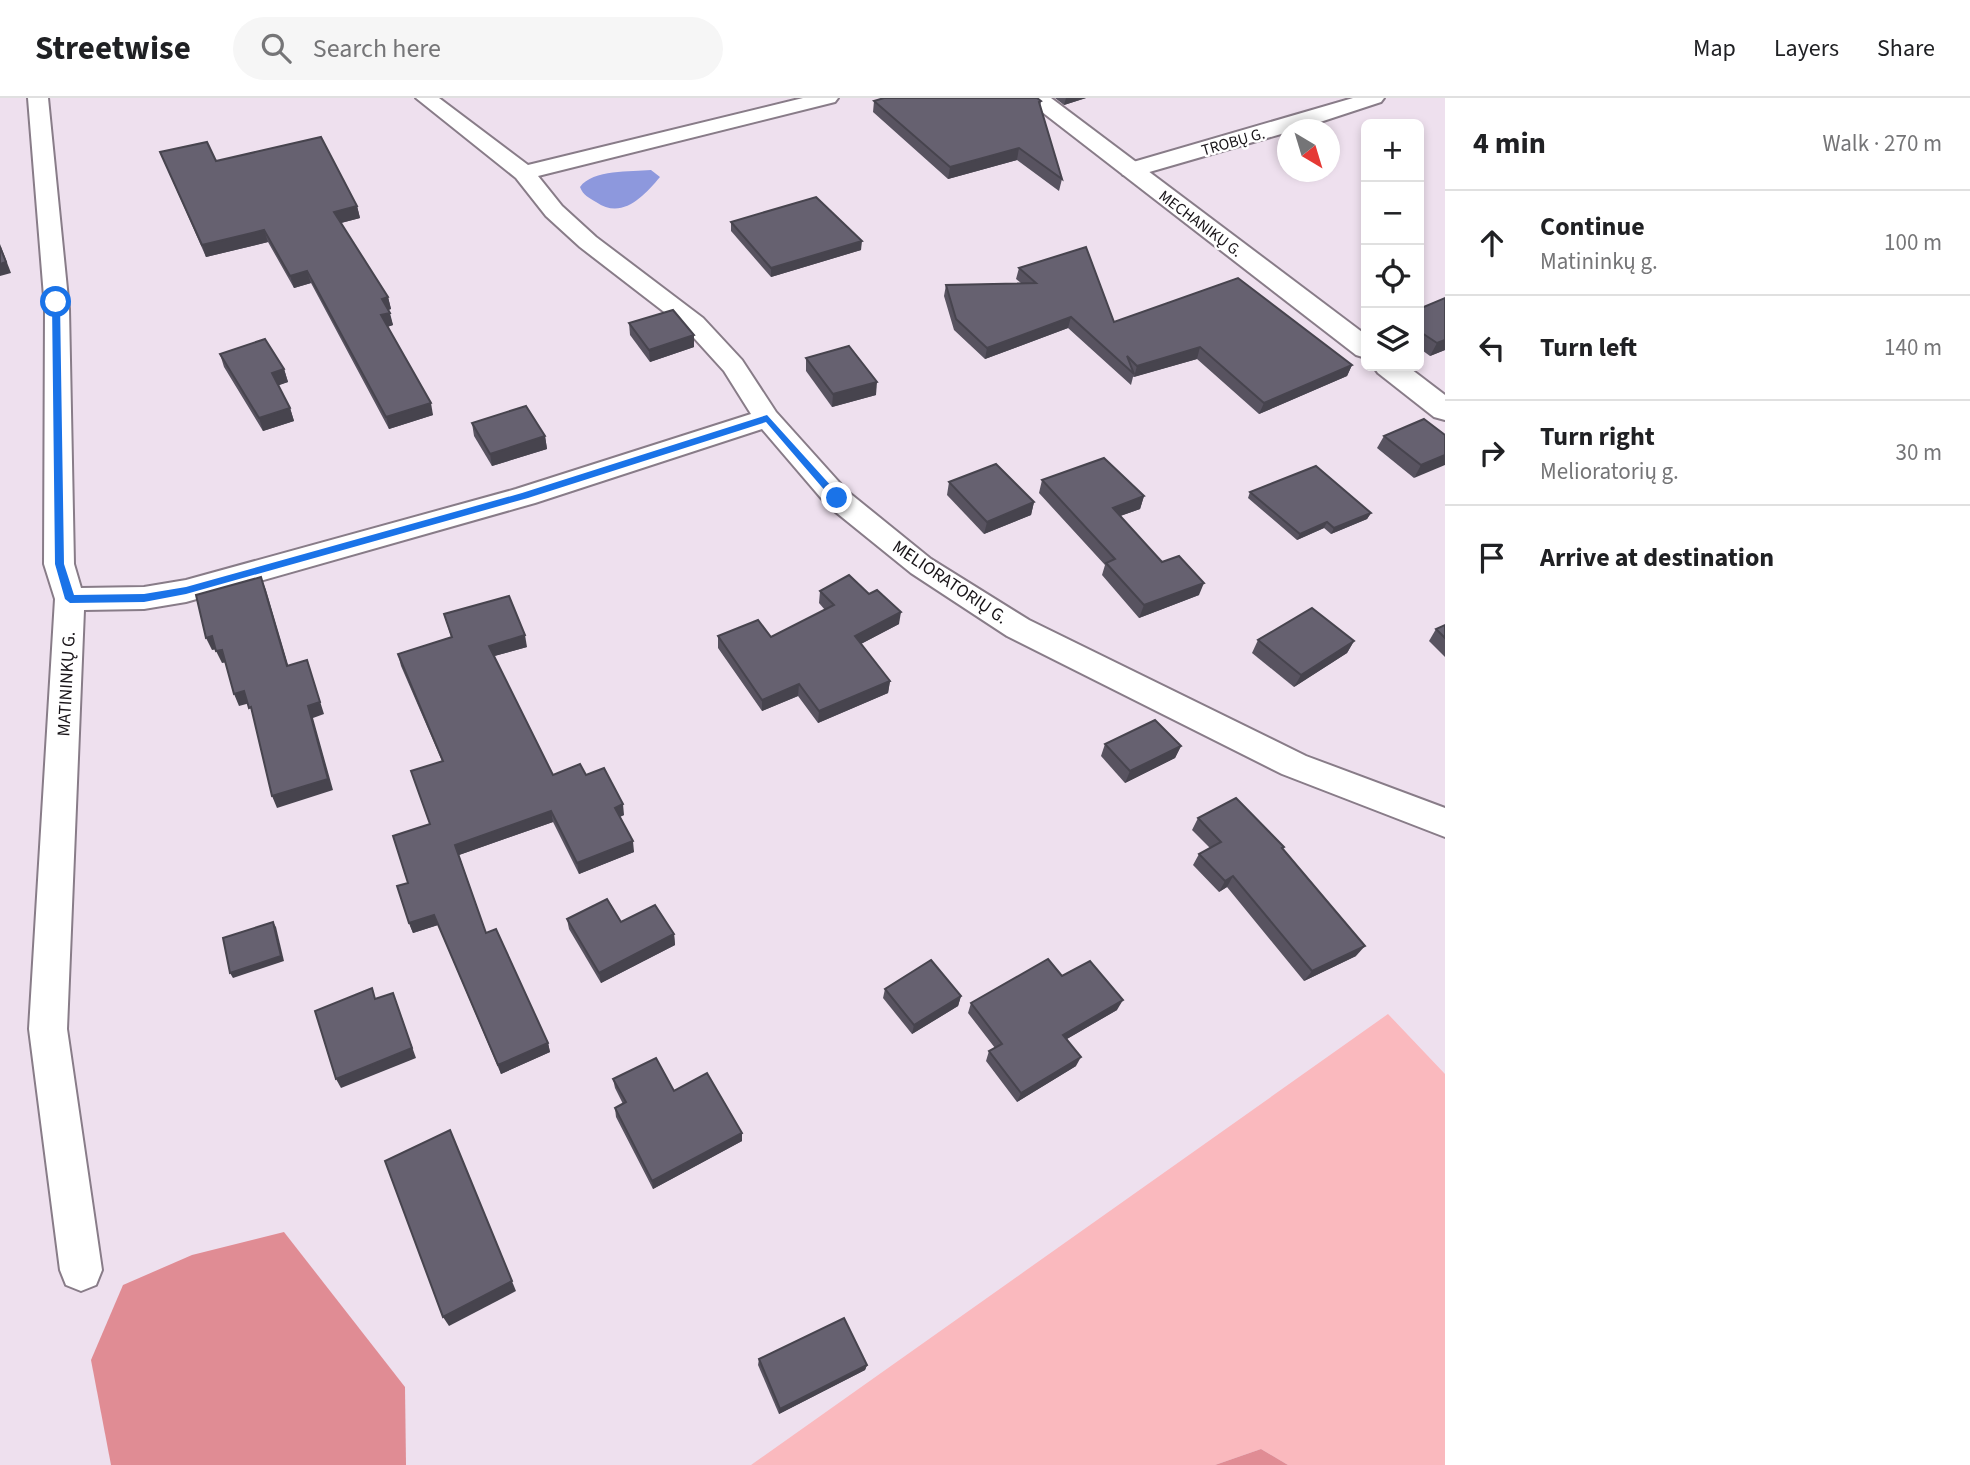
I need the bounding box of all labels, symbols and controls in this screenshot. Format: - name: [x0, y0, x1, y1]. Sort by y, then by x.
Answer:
- search box: [233, 17, 723, 80]
- text: Streetwise: [35, 25, 191, 72]
- icon: search: [257, 29, 295, 67]
- text: Search here: [313, 30, 441, 67]
- text: Map: [1693, 31, 1736, 66]
- text: Layers: [1774, 31, 1839, 66]
- text: Share: [1877, 31, 1935, 66]
- north arrow: [1277, 119, 1340, 182]
- map controls: [1361, 119, 1424, 371]
- button: +: [1361, 119, 1424, 182]
- street label: TROBŲ G.: [1199, 122, 1268, 162]
- text: 4 min: [1473, 122, 1546, 165]
- text: Walk · 270 m: [1823, 127, 1942, 160]
- button: −: [1361, 182, 1424, 245]
- street label: MECHANIKŲ G.: [1154, 185, 1247, 262]
- text: Continue: [1540, 208, 1645, 245]
- icon: ahead: [1473, 224, 1511, 262]
- text: 100 m: [1884, 226, 1942, 259]
- button: locate: [1361, 245, 1424, 308]
- text: Matininkų g.: [1540, 245, 1658, 278]
- route start: [40, 286, 71, 317]
- button: layers: [1361, 308, 1424, 371]
- icon: left: [1473, 329, 1511, 367]
- text: Turn left: [1540, 329, 1637, 366]
- text: 140 m: [1884, 331, 1942, 364]
- text: Turn right: [1540, 418, 1655, 455]
- icon: right: [1473, 434, 1511, 472]
- text: 30 m: [1895, 436, 1942, 469]
- text: Melioratorių g.: [1540, 455, 1679, 488]
- route end: [821, 482, 852, 513]
- street label: MELIORATORIŲ G.: [887, 535, 1012, 630]
- icon: arrive: [1473, 539, 1511, 577]
- text: Arrive at destination: [1540, 539, 1774, 576]
- street label: MATININKŲ G.: [51, 631, 82, 737]

